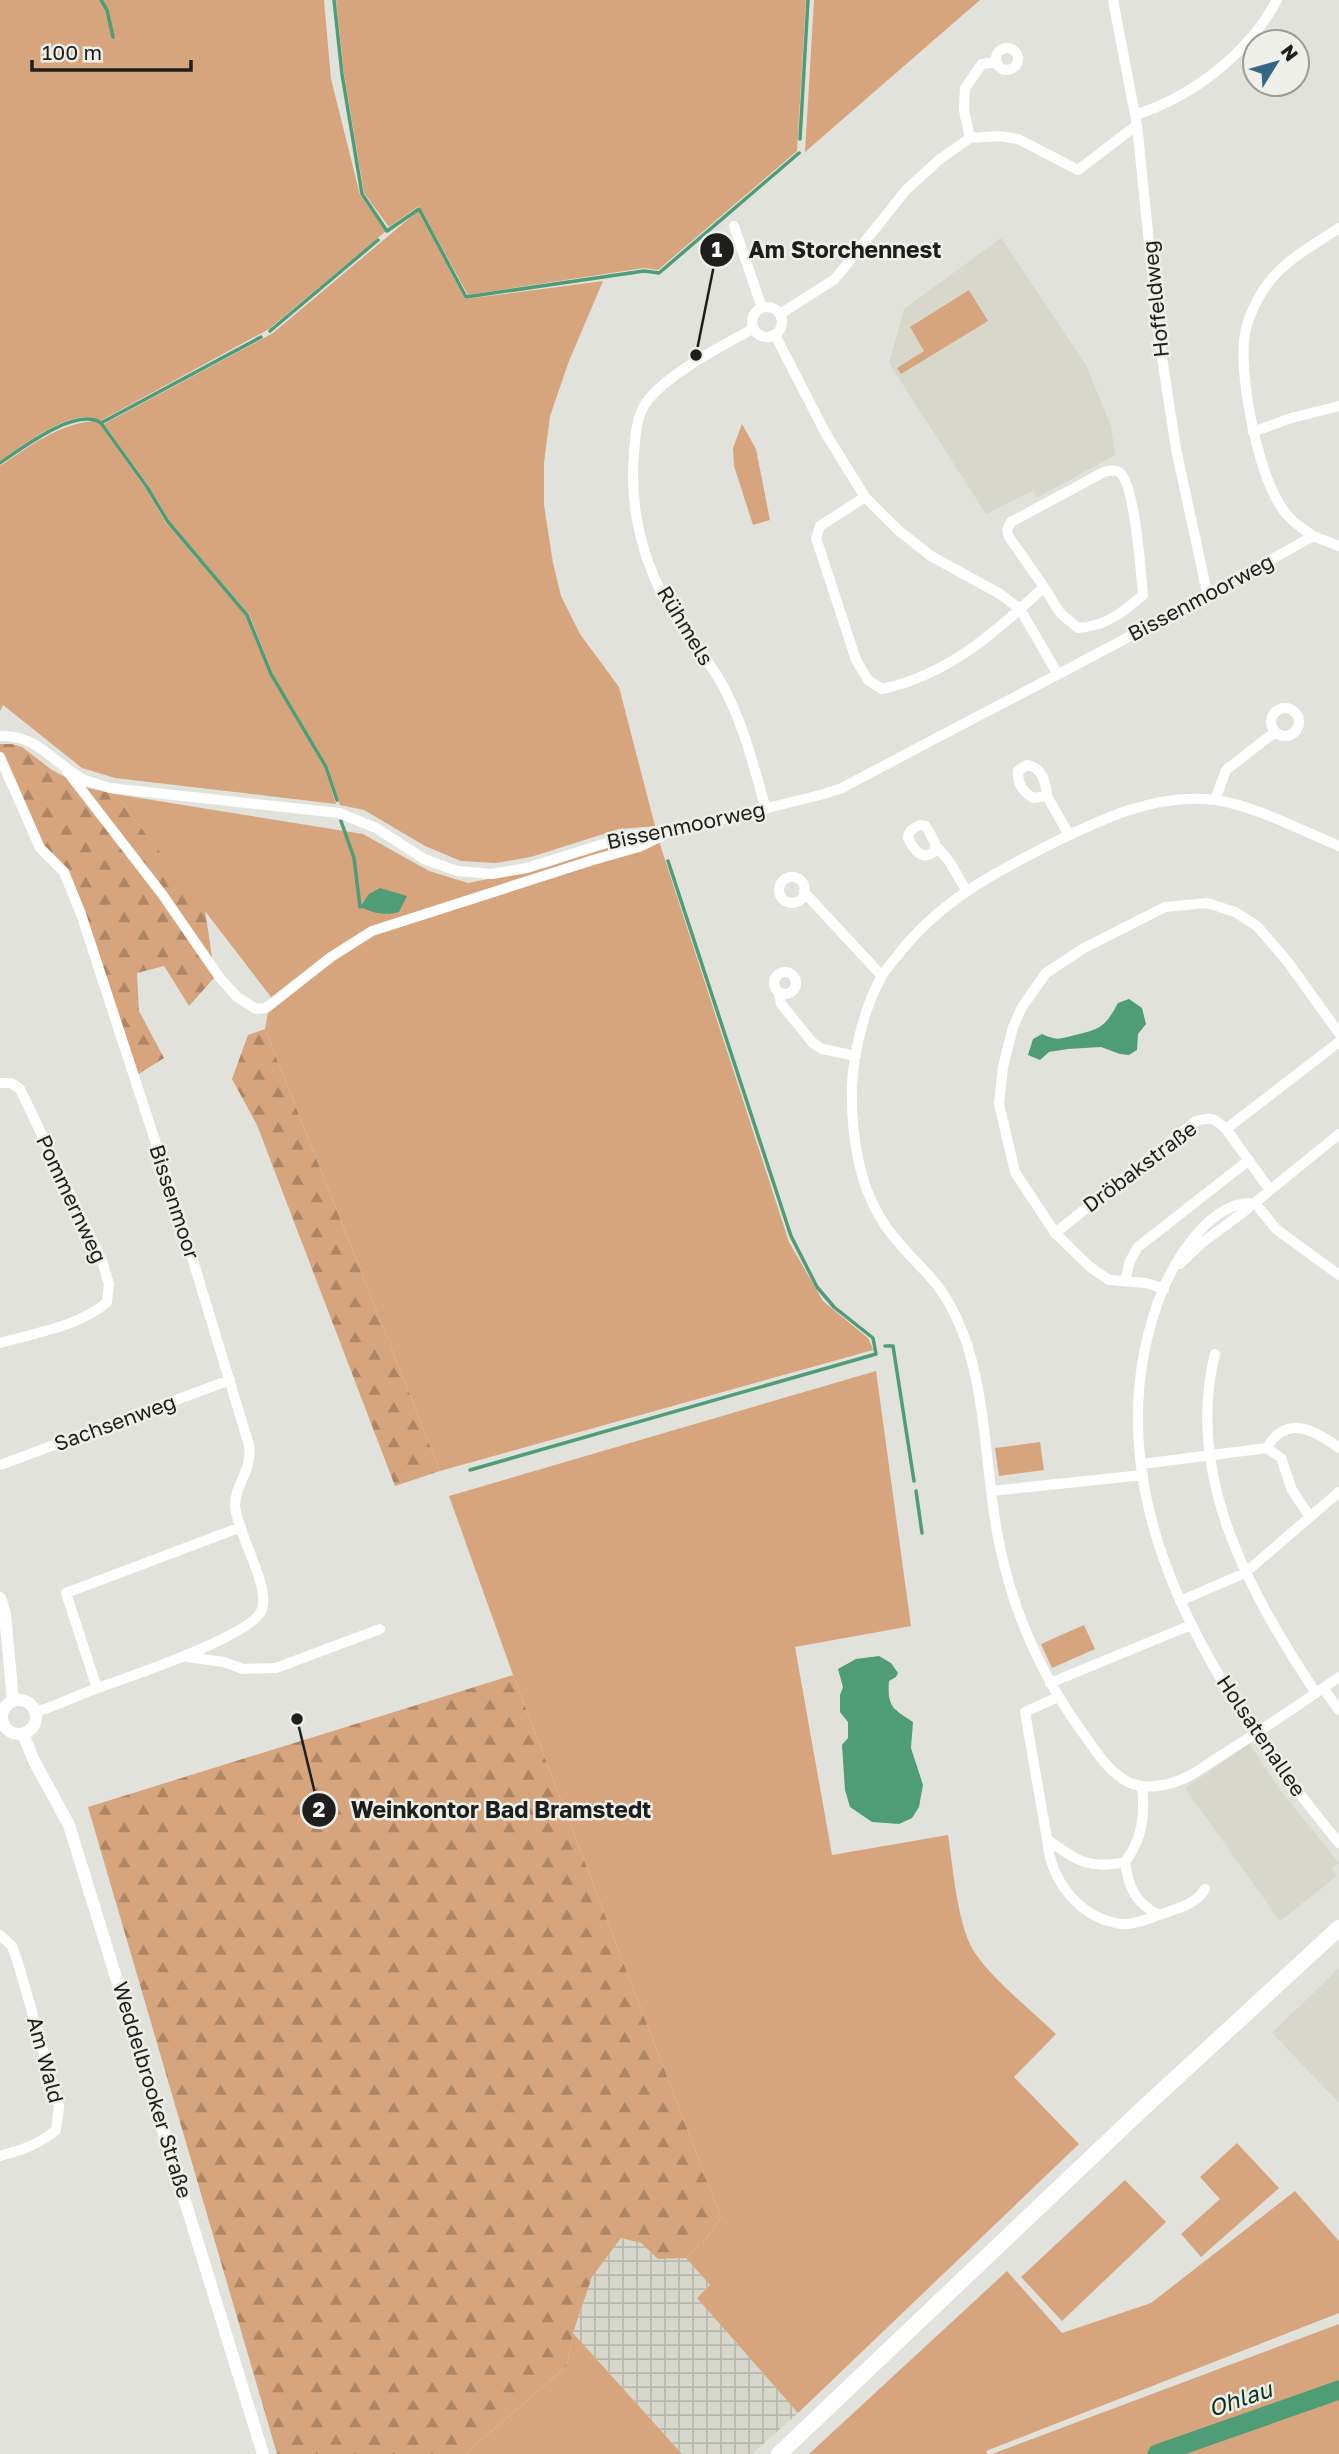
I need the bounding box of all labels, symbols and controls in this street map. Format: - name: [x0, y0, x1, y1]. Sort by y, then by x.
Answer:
- scale bar: [32, 28, 191, 72]
- north arrow: [1241, 28, 1311, 98]
- text: 100 m: [42, 39, 102, 65]
- text: N: [1276, 40, 1304, 65]
- callout: Am Storchennest: [699, 228, 955, 272]
- text: Am Storchennest: [748, 235, 942, 263]
- text: 1: [712, 236, 723, 262]
- street label: Hoffeldweg: [1136, 239, 1174, 359]
- street label: Bissenmoorweg: [1123, 548, 1278, 646]
- street label: Rühmels: [652, 581, 720, 670]
- street label: Bissenmoorweg: [604, 796, 767, 855]
- street label: Dröbakstraße: [1077, 1115, 1201, 1217]
- street label: Pommernweg: [31, 1130, 113, 1267]
- street label: Bissenmoor: [144, 1141, 206, 1262]
- street label: Sachsenweg: [50, 1388, 179, 1456]
- street label: Holsatenallee: [1212, 1670, 1312, 1801]
- callout: Weinkontor Bad Bramstedt: [302, 1788, 665, 1832]
- text: Weinkontor Bad Bramstedt: [351, 1795, 651, 1823]
- text: 2: [313, 1796, 326, 1822]
- street label: Weddelbrooker Straße: [108, 1978, 198, 2201]
- street label: Am Wald: [22, 2014, 70, 2106]
- water label: Ohlau: [1204, 2373, 1277, 2422]

